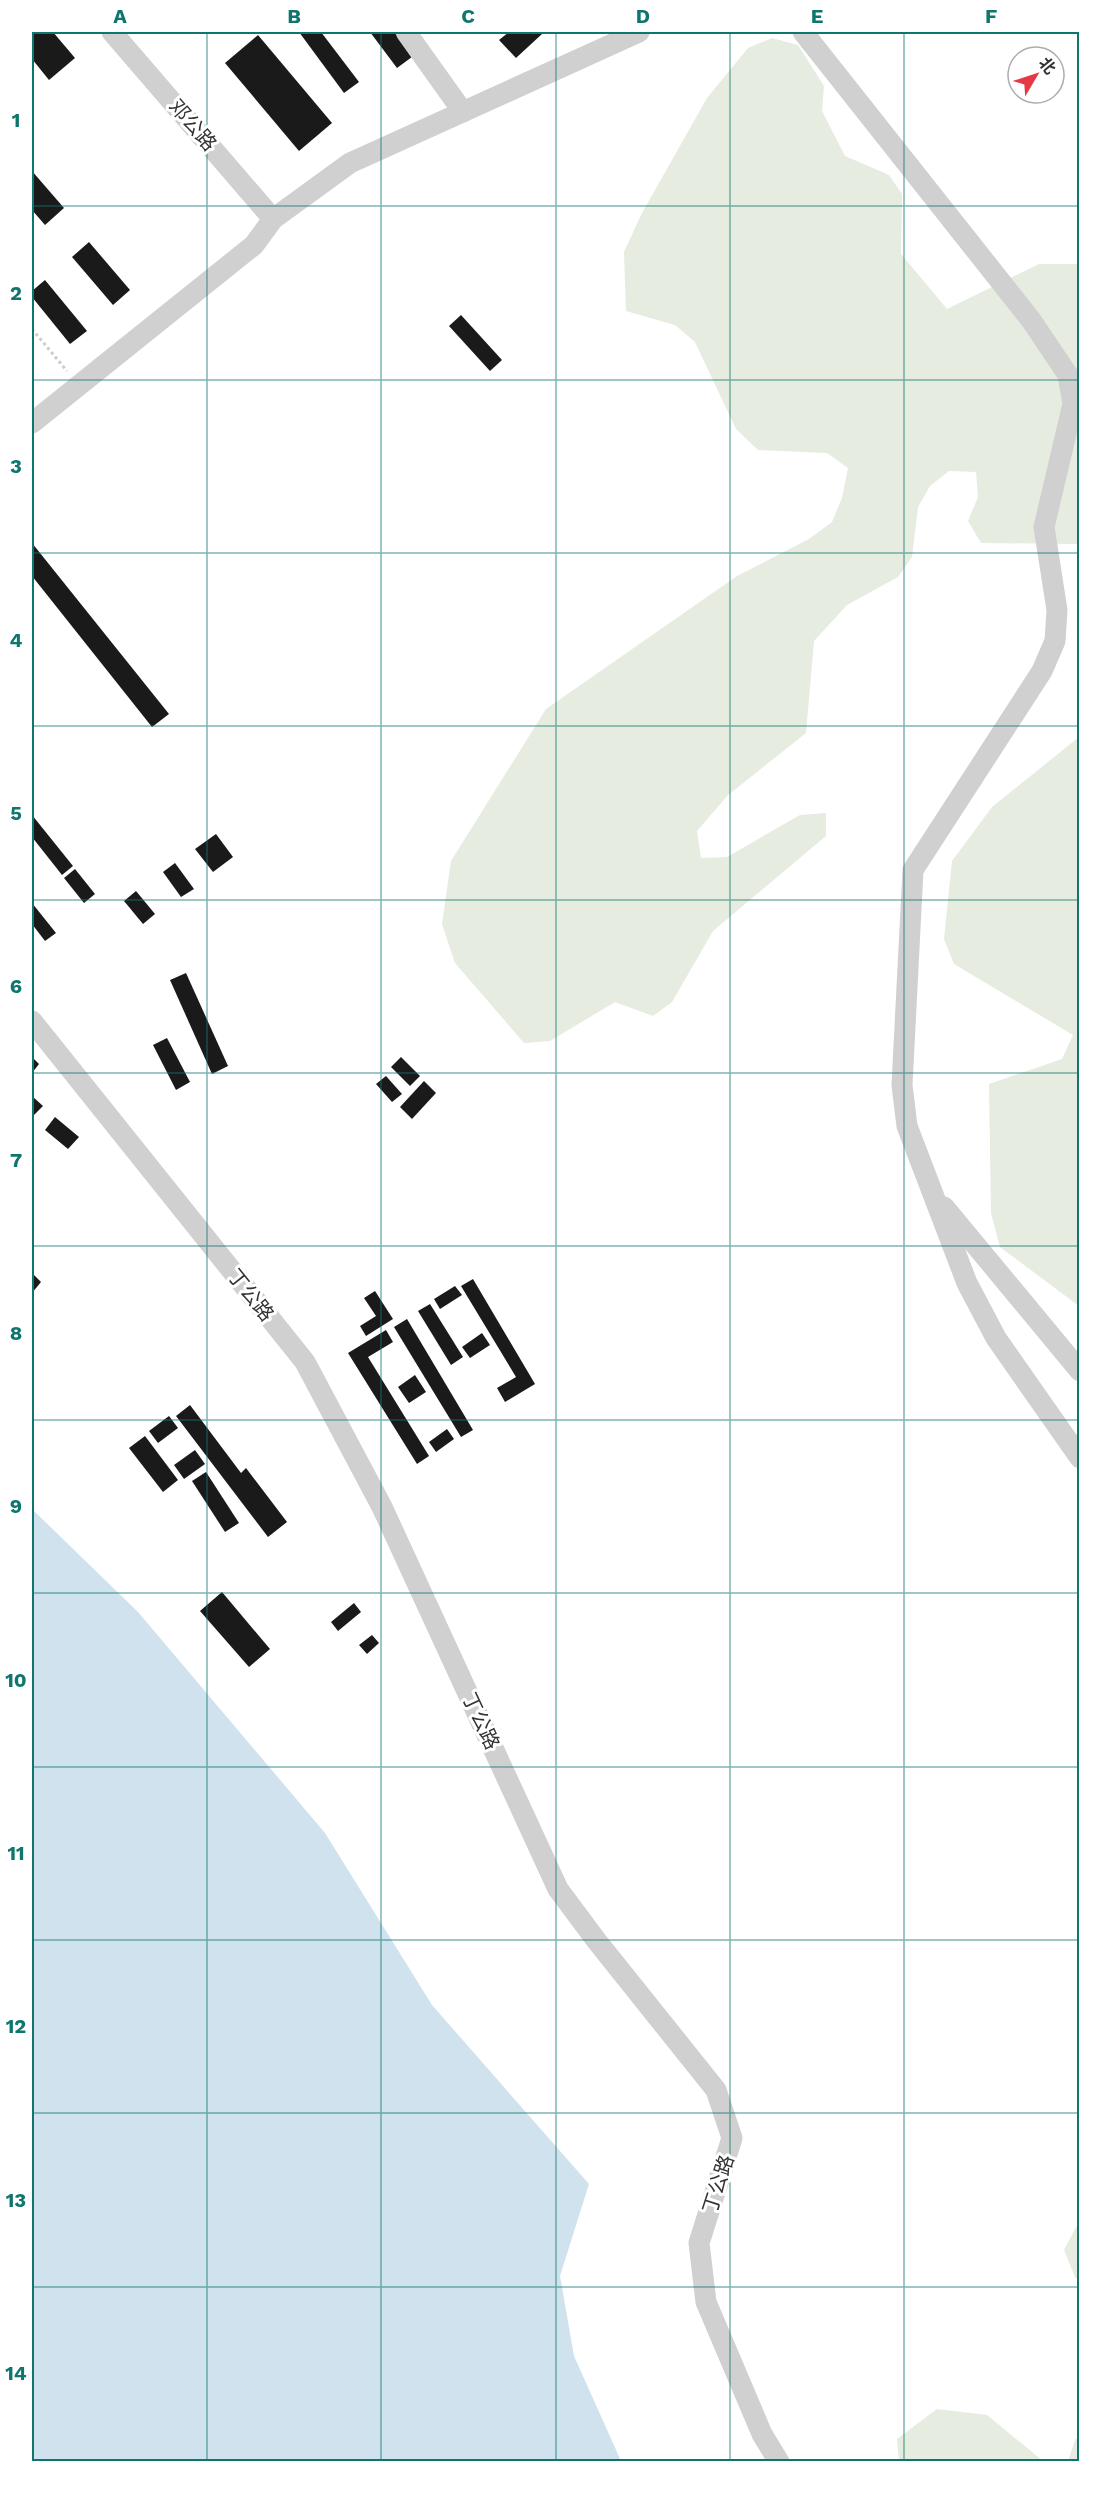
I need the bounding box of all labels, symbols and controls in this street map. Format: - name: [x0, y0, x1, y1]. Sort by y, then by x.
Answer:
- text: A: [113, 4, 127, 28]
- text: B: [287, 4, 301, 28]
- text: C: [461, 4, 475, 28]
- text: D: [636, 4, 650, 28]
- text: E: [811, 4, 823, 28]
- text: F: [985, 4, 997, 28]
- north arrow: [1006, 45, 1066, 105]
- text: 北: [1035, 54, 1060, 78]
- street label: 邓公路: [164, 94, 222, 156]
- text: 1: [12, 108, 20, 132]
- text: 2: [10, 281, 22, 305]
- text: 3: [10, 454, 22, 478]
- text: 4: [10, 628, 23, 652]
- text: 5: [10, 801, 22, 825]
- text: 6: [10, 974, 22, 998]
- text: 7: [10, 1148, 22, 1172]
- street label: 丁公路: [223, 1264, 279, 1326]
- text: 8: [10, 1321, 22, 1345]
- text: 9: [10, 1494, 22, 1518]
- text: 10: [5, 1668, 27, 1692]
- street label: 丁公路: [457, 1689, 505, 1753]
- text: 11: [7, 1841, 25, 1865]
- text: 12: [6, 2014, 26, 2038]
- street label: 丁公路: [697, 2152, 739, 2216]
- text: 13: [6, 2188, 26, 2212]
- text: 14: [5, 2361, 27, 2385]

